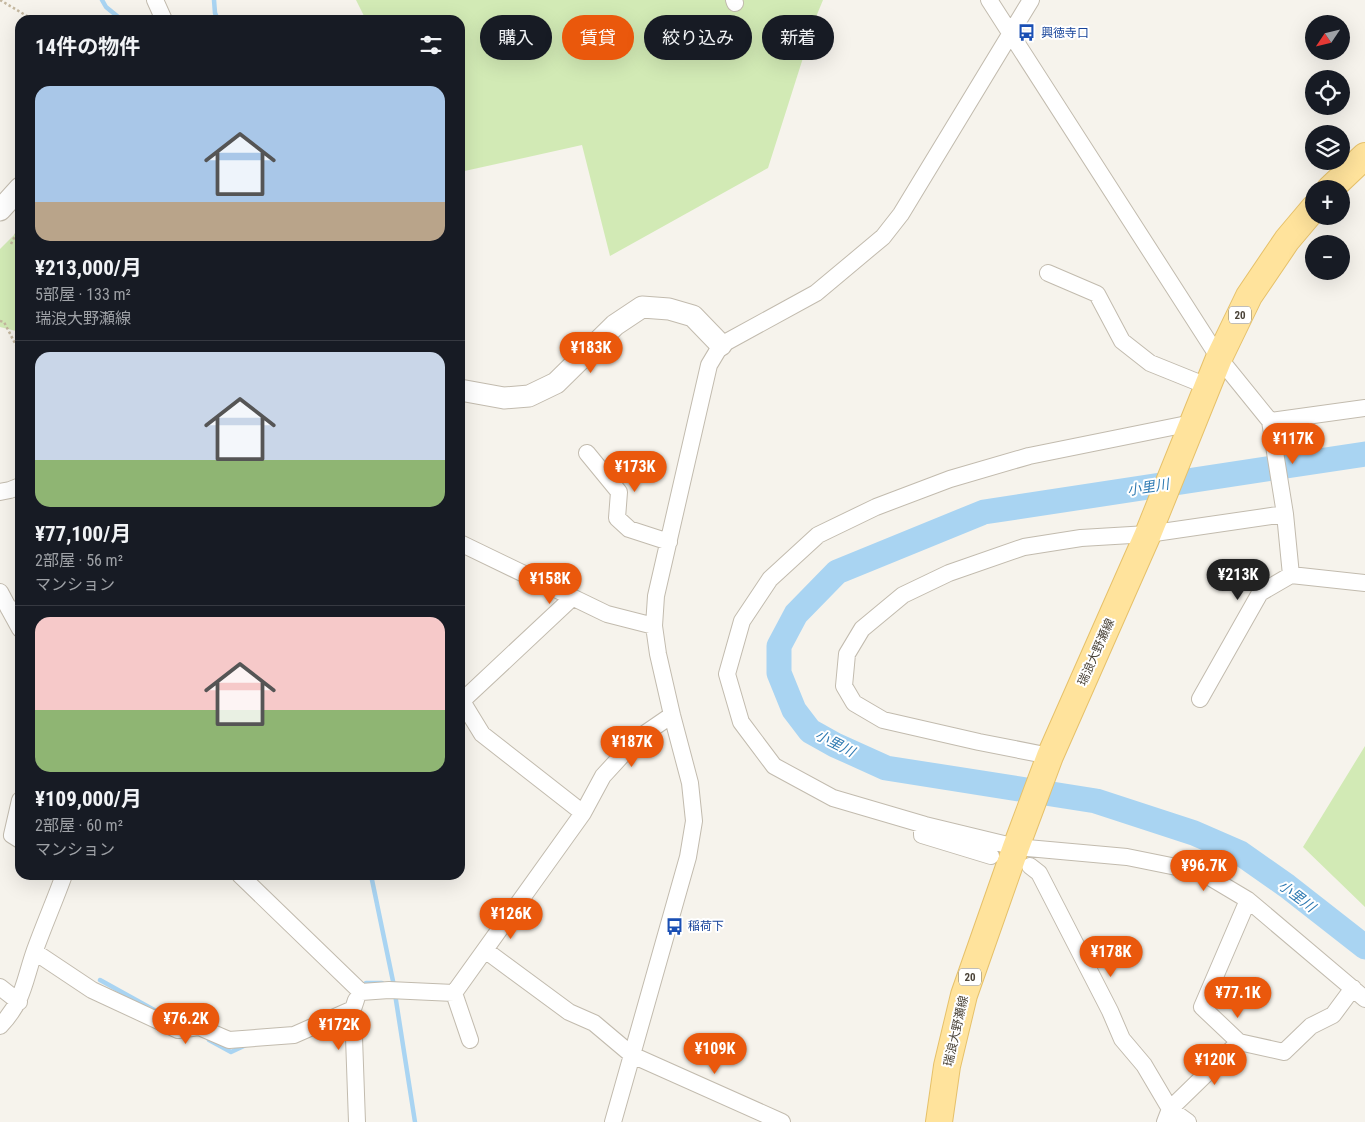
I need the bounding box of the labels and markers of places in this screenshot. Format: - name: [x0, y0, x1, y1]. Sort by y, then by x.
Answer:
- bus stop icon: 興徳寺口: [1017, 23, 1037, 43]
- place label: 興徳寺口: [1041, 26, 1089, 40]
- pin: ¥183K: [556, 332, 626, 374]
- pin: ¥117K: [1258, 422, 1328, 465]
- pin: ¥173K: [600, 450, 670, 493]
- pin: ¥213K: [1203, 558, 1273, 601]
- pin: ¥158K: [515, 562, 585, 605]
- pin: ¥187K: [597, 726, 667, 768]
- pin: ¥96.7K: [1163, 850, 1245, 892]
- pin: ¥126K: [476, 898, 546, 940]
- bus stop icon: 稲荷下: [664, 916, 684, 936]
- place label: 稲荷下: [688, 919, 724, 933]
- pin: ¥178K: [1076, 936, 1146, 978]
- pin: ¥77.1K: [1197, 976, 1279, 1019]
- pin: ¥76.2K: [145, 1002, 227, 1045]
- pin: ¥172K: [304, 1008, 374, 1051]
- pin: ¥109K: [680, 1032, 750, 1075]
- pin: ¥120K: [1180, 1044, 1250, 1086]

